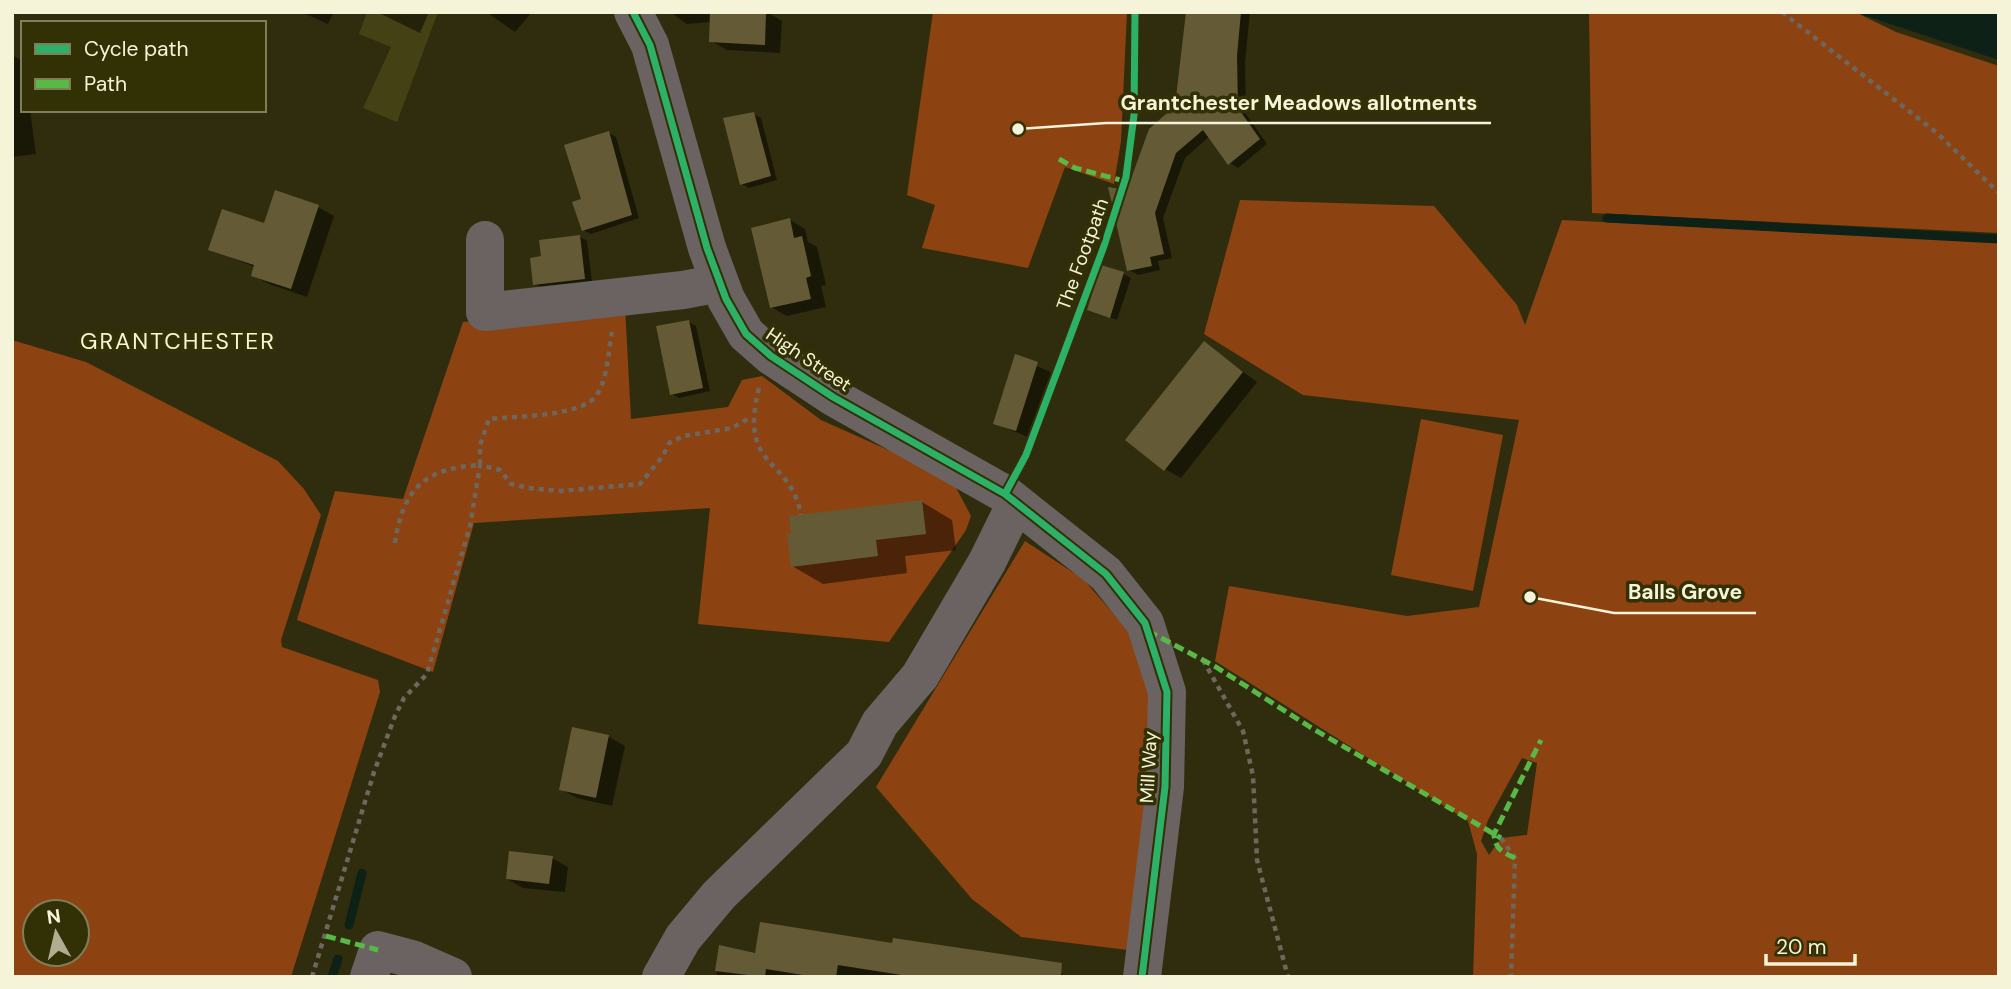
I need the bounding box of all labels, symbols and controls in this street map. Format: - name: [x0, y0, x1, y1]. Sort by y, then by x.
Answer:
- legend: [21, 21, 266, 112]
- text: Cycle path: [84, 35, 189, 63]
- text: Path: [84, 70, 127, 98]
- callout: Grantchester Meadows allotments: [1106, 81, 1491, 123]
- text: Grantchester Meadows allotments: [1121, 89, 1477, 117]
- street label: The Footpath: [1051, 195, 1114, 313]
- street label: High Street: [761, 322, 856, 397]
- district label: GRANTCHESTER: [80, 326, 276, 356]
- callout: Balls Grove: [1614, 571, 1756, 613]
- text: Balls Grove: [1628, 578, 1742, 606]
- street label: Mill Way: [1134, 730, 1163, 804]
- north arrow: [21, 898, 91, 968]
- text: N: [45, 903, 62, 930]
- scale bar: [1766, 922, 1855, 966]
- text: 20 m: [1776, 933, 1827, 961]

